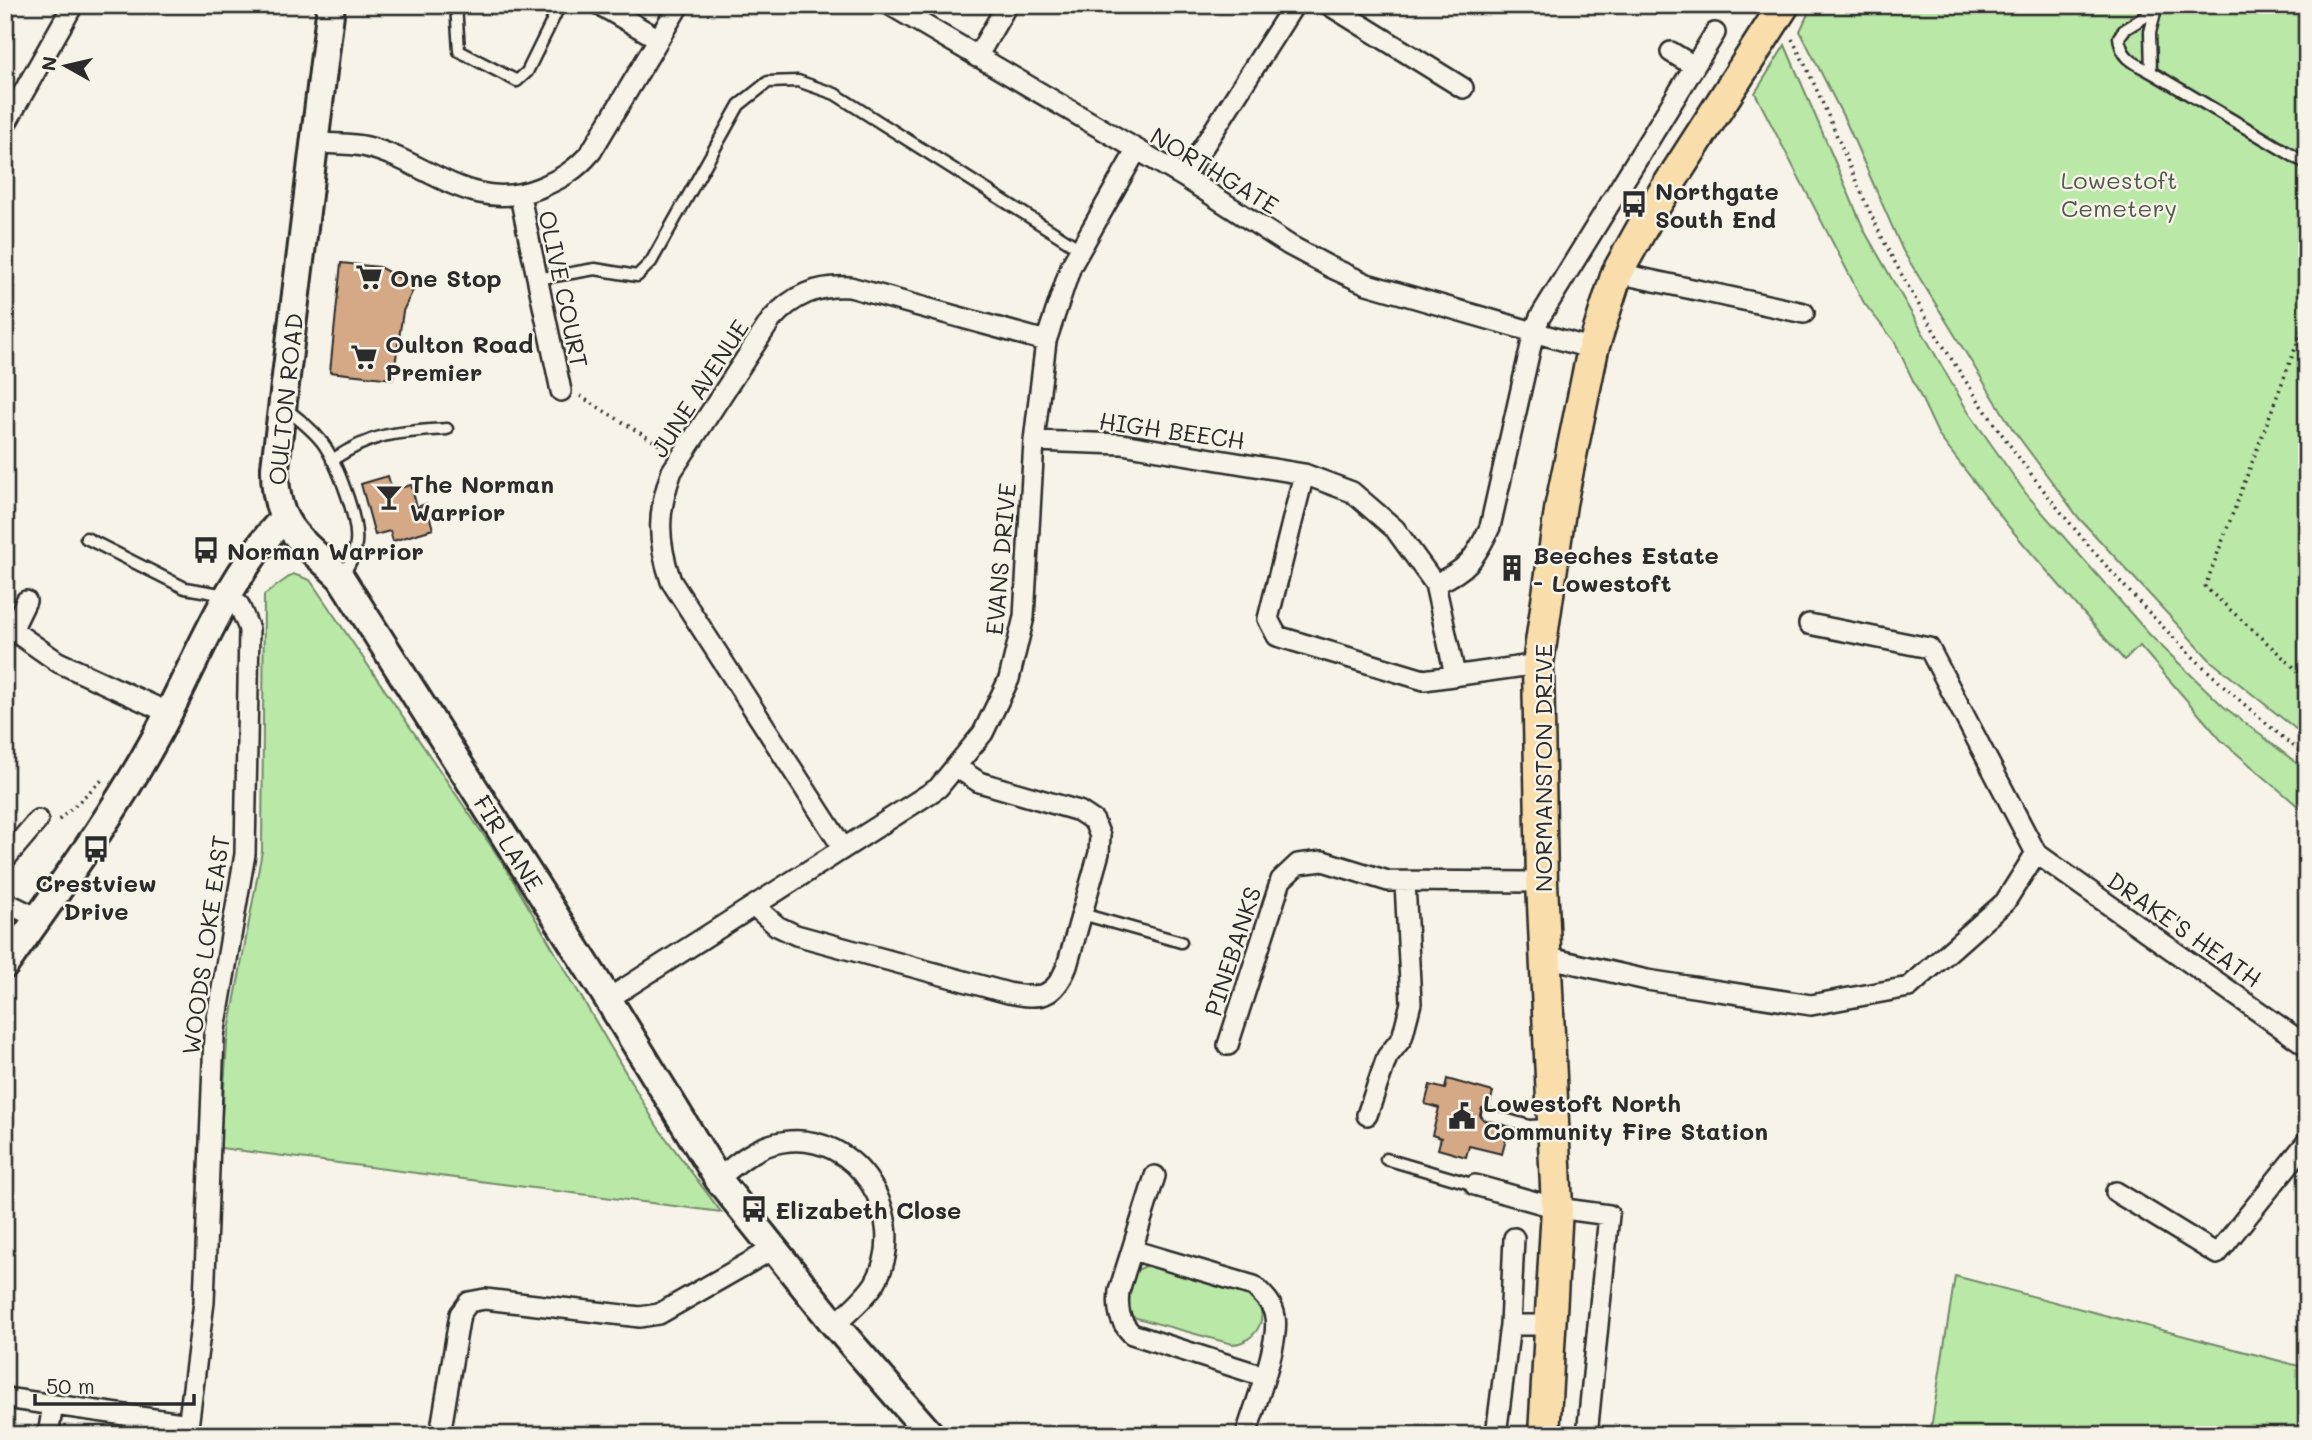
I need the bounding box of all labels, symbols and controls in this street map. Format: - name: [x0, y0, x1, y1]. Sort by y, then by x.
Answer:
- north arrow: [32, 32, 102, 102]
- text: N: [35, 55, 62, 72]
- street label: NORTHGATE: [1145, 120, 1285, 220]
- park label: Lowestoft Cemetery: [2061, 164, 2177, 223]
- place label: Northgate South End: [1655, 175, 1779, 234]
- bus stop icon: Northgate South End: [1619, 189, 1649, 219]
- street label: OLIVE COURT: [532, 208, 596, 370]
- supermarket icon: One Stop: [354, 262, 384, 292]
- place label: One Stop: [390, 262, 502, 293]
- street label: OULTON ROAD: [261, 311, 309, 487]
- street label: JUNE AVENUE: [643, 313, 755, 463]
- place label: Oulton Road Premier: [385, 328, 533, 387]
- supermarket icon: Oulton Road Premier: [349, 342, 379, 372]
- street label: HIGH BEECH: [1097, 404, 1247, 456]
- place label: The Norman Warrior: [410, 468, 554, 527]
- bar icon: The Norman Warrior: [374, 482, 404, 512]
- street label: EVANS DRIVE: [978, 482, 1022, 636]
- bus stop icon: Norman Warrior: [191, 535, 221, 565]
- place label: Norman Warrior: [227, 535, 424, 566]
- place label: Beeches Estate - Lowestoft: [1533, 539, 1719, 598]
- building icon: Beeches Estate - Lowestoft: [1497, 553, 1527, 583]
- street label: NORMANSTON DRIVE: [1527, 644, 1558, 892]
- street label: FIR LANE: [467, 789, 551, 897]
- street label: WOODS LOKE EAST: [174, 833, 236, 1057]
- bus stop icon: Crestview Drive: [81, 834, 111, 864]
- street label: DRAKE'S HEATH: [2102, 864, 2268, 994]
- place label: Crestview Drive: [35, 867, 157, 926]
- street label: PINEBANKS: [1197, 883, 1267, 1019]
- place label: Lowestoft North Community Fire Station: [1483, 1087, 1768, 1146]
- public building icon: Lowestoft North Community Fire Station: [1447, 1101, 1477, 1131]
- bus stop icon: Elizabeth Close: [739, 1194, 769, 1224]
- place label: Elizabeth Close: [775, 1194, 961, 1225]
- scale bar: [35, 1363, 194, 1407]
- text: 50 m: [46, 1372, 95, 1399]

